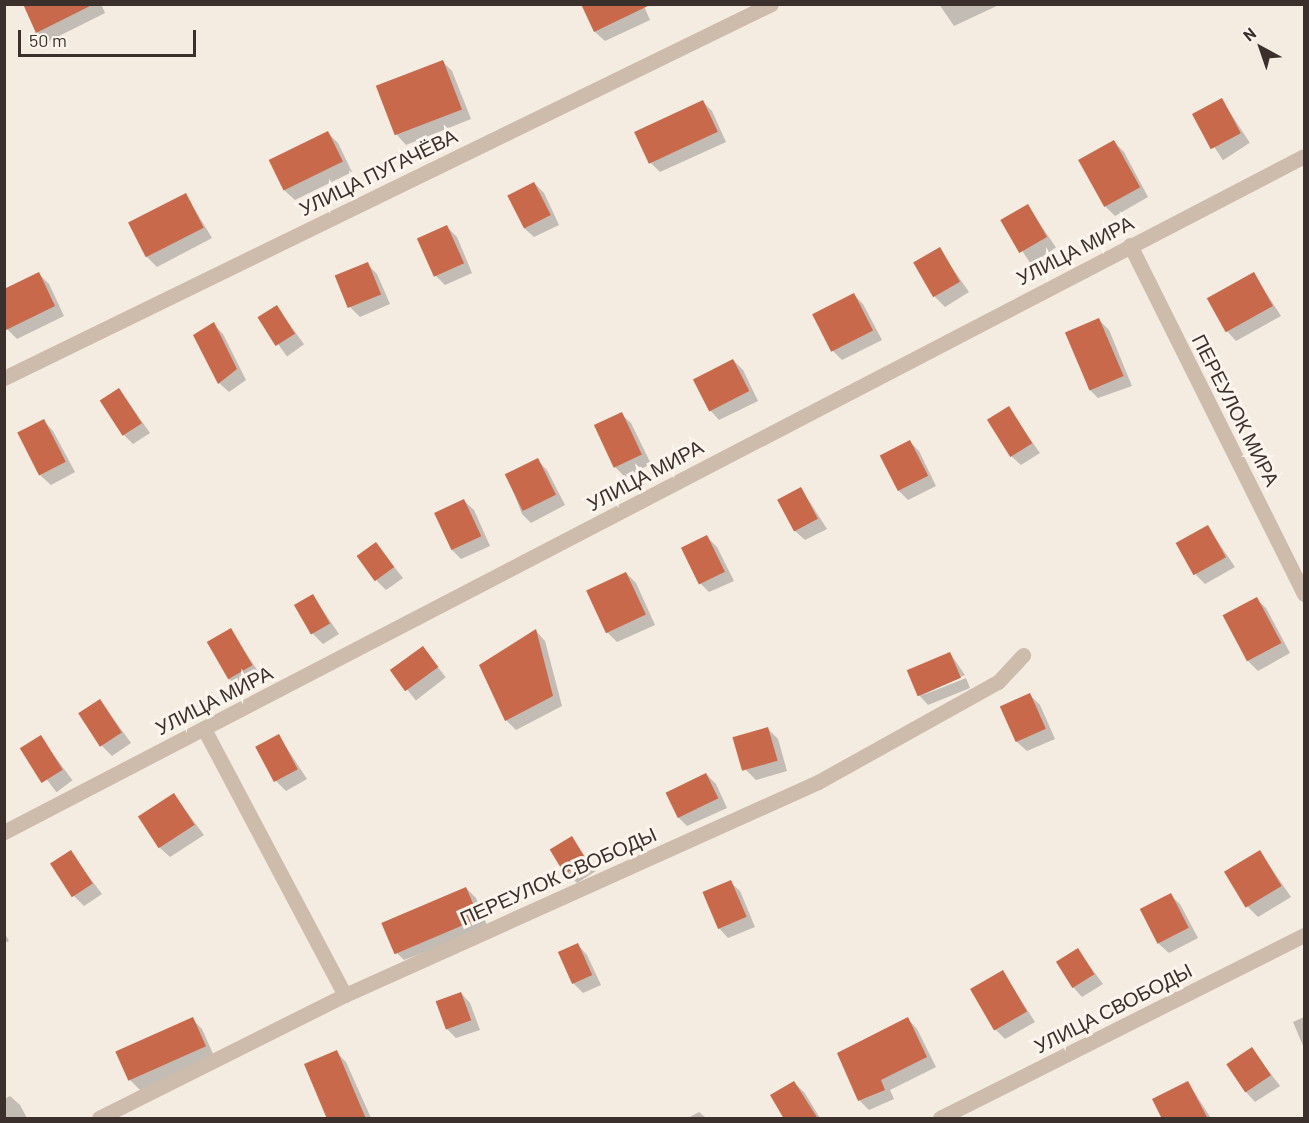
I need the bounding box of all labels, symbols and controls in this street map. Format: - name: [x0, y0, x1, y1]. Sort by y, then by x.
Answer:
- scale bar: [21, 18, 200, 56]
- north arrow: [1231, 18, 1291, 78]
- text: N: [1239, 23, 1259, 45]
- text: 50 m: [29, 29, 67, 51]
- street label: УЛИЦА ПУГАЧЁВА: [295, 123, 461, 221]
- street label: УЛИЦА МИРА: [1013, 210, 1137, 290]
- street label: ПЕРЕУЛОК МИРА: [1187, 330, 1285, 490]
- street label: УЛИЦА МИРА: [583, 434, 707, 516]
- street label: УЛИЦА МИРА: [152, 660, 276, 740]
- street label: ПЕРЕУЛОК СВОБОДЫ: [456, 822, 660, 930]
- street label: УЛИЦА СВОБОДЫ: [1030, 958, 1196, 1058]

